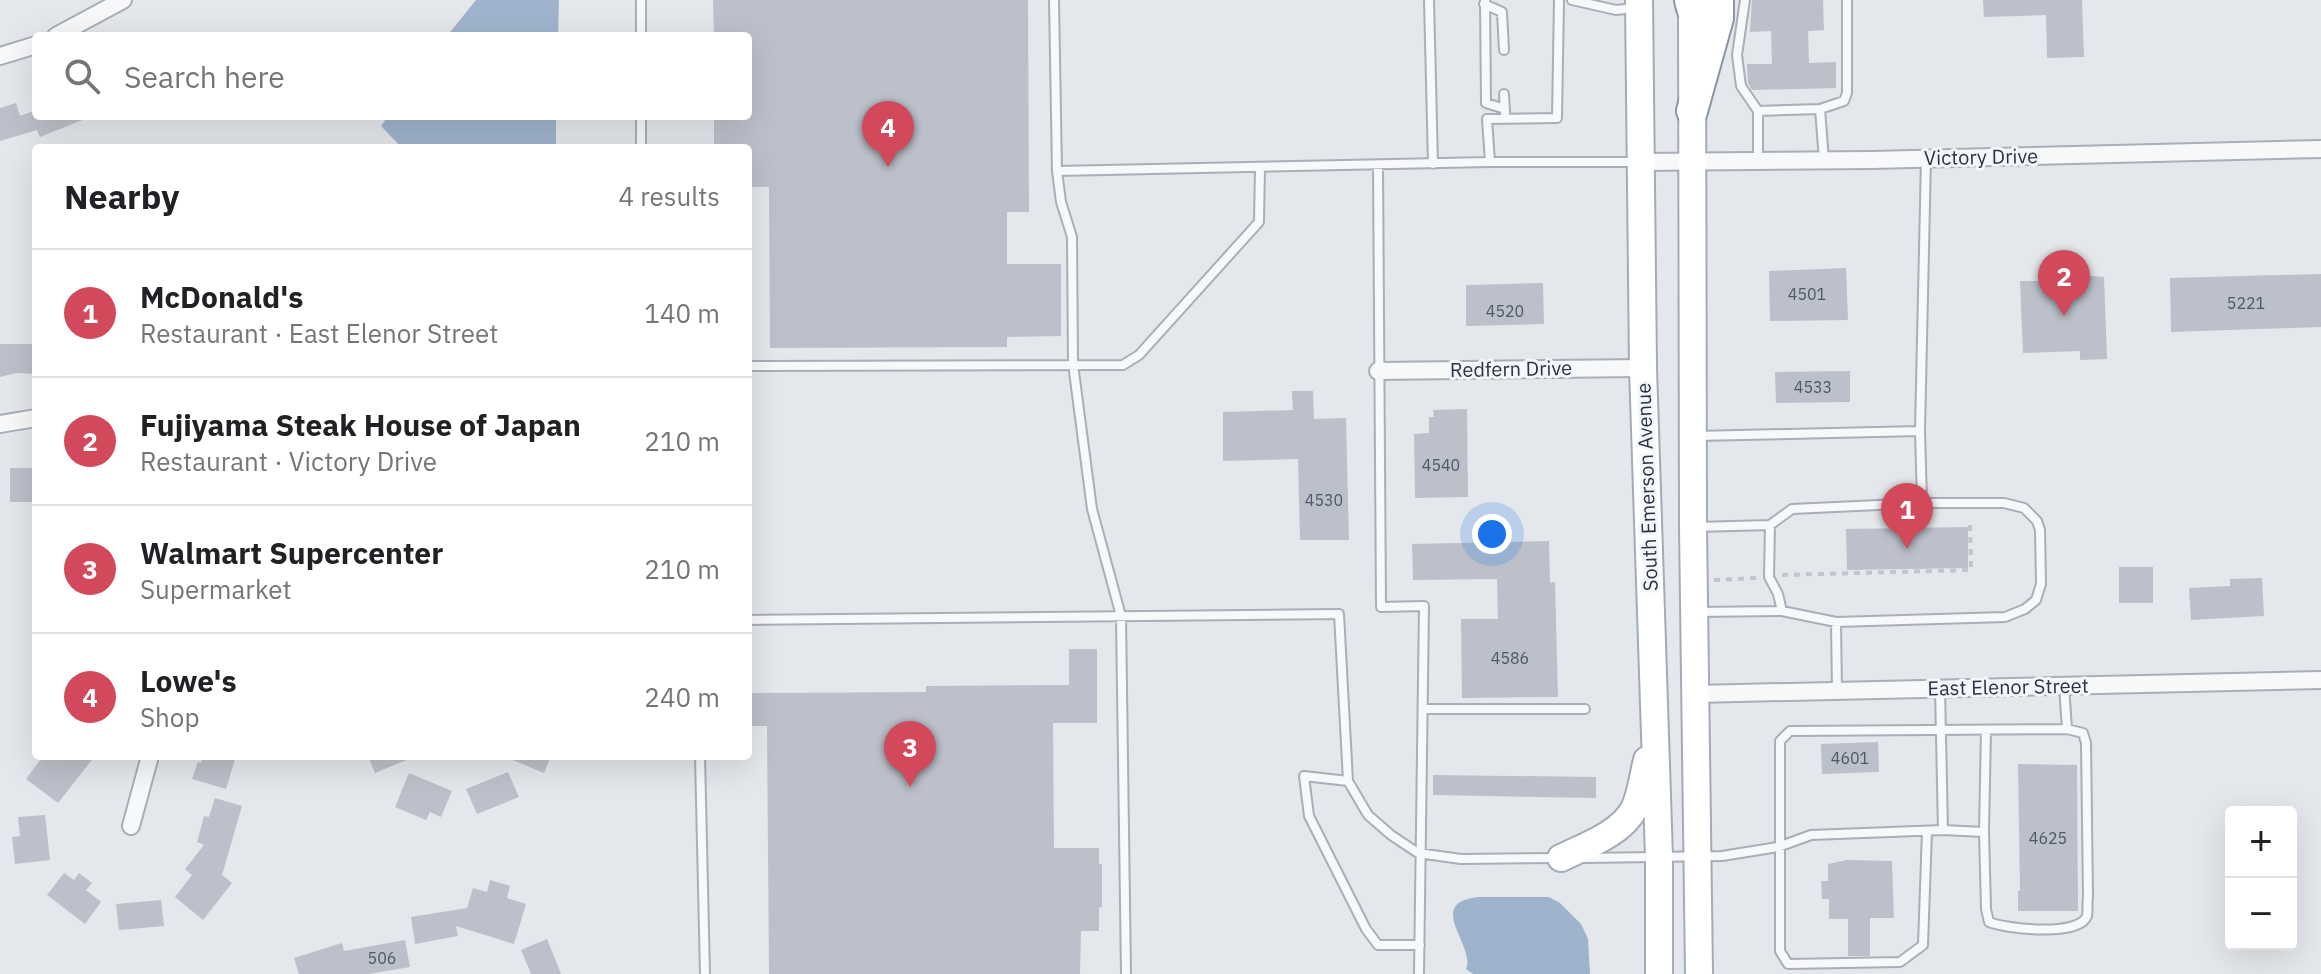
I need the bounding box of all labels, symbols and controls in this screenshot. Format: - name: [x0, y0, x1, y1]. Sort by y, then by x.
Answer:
- search box: [32, 32, 752, 120]
- icon: search: [60, 54, 104, 98]
- text: Search here: [124, 57, 285, 96]
- pin: 4: [862, 101, 914, 167]
- street label: Victory Drive: [1924, 142, 2038, 171]
- text: Nearby: [64, 174, 179, 218]
- text: 4 results: [618, 179, 720, 213]
- pin: 2: [2038, 250, 2090, 316]
- text: McDonald's: [140, 277, 303, 316]
- house number: 4501: [1788, 284, 1826, 304]
- house number: 5221: [2227, 293, 2265, 313]
- text: 1: [82, 296, 98, 330]
- text: 140 m: [644, 296, 720, 330]
- house number: 4520: [1486, 301, 1524, 321]
- text: Restaurant · East Elenor Street: [140, 316, 498, 350]
- street label: Redfern Drive: [1450, 354, 1572, 383]
- house number: 4533: [1794, 377, 1832, 397]
- street label: South Emerson Avenue: [1629, 382, 1664, 592]
- text: Fujiyama Steak House of Japan: [140, 405, 581, 444]
- text: 2: [82, 424, 98, 458]
- text: 210 m: [644, 424, 720, 458]
- text: Restaurant · Victory Drive: [140, 444, 437, 478]
- house number: 4540: [1422, 455, 1460, 475]
- pin: 1: [1881, 483, 1933, 549]
- house number: 4530: [1305, 490, 1343, 510]
- your location: [1472, 514, 1512, 554]
- text: Walmart Supercenter: [140, 533, 443, 572]
- text: 3: [82, 552, 98, 586]
- text: 210 m: [644, 552, 720, 586]
- text: Supermarket: [140, 572, 292, 606]
- house number: 4586: [1491, 648, 1529, 668]
- text: Lowe's: [140, 661, 237, 700]
- street label: East Elenor Street: [1927, 672, 2089, 701]
- text: 4: [82, 680, 98, 714]
- text: 240 m: [644, 680, 720, 714]
- text: Shop: [140, 700, 200, 734]
- pin: 3: [884, 721, 936, 787]
- house number: 4601: [1831, 748, 1869, 768]
- map controls: [2225, 806, 2297, 950]
- button: +: [2225, 806, 2297, 878]
- house number: 4625: [2029, 828, 2067, 848]
- button: −: [2225, 878, 2297, 950]
- house number: 506: [368, 948, 396, 968]

